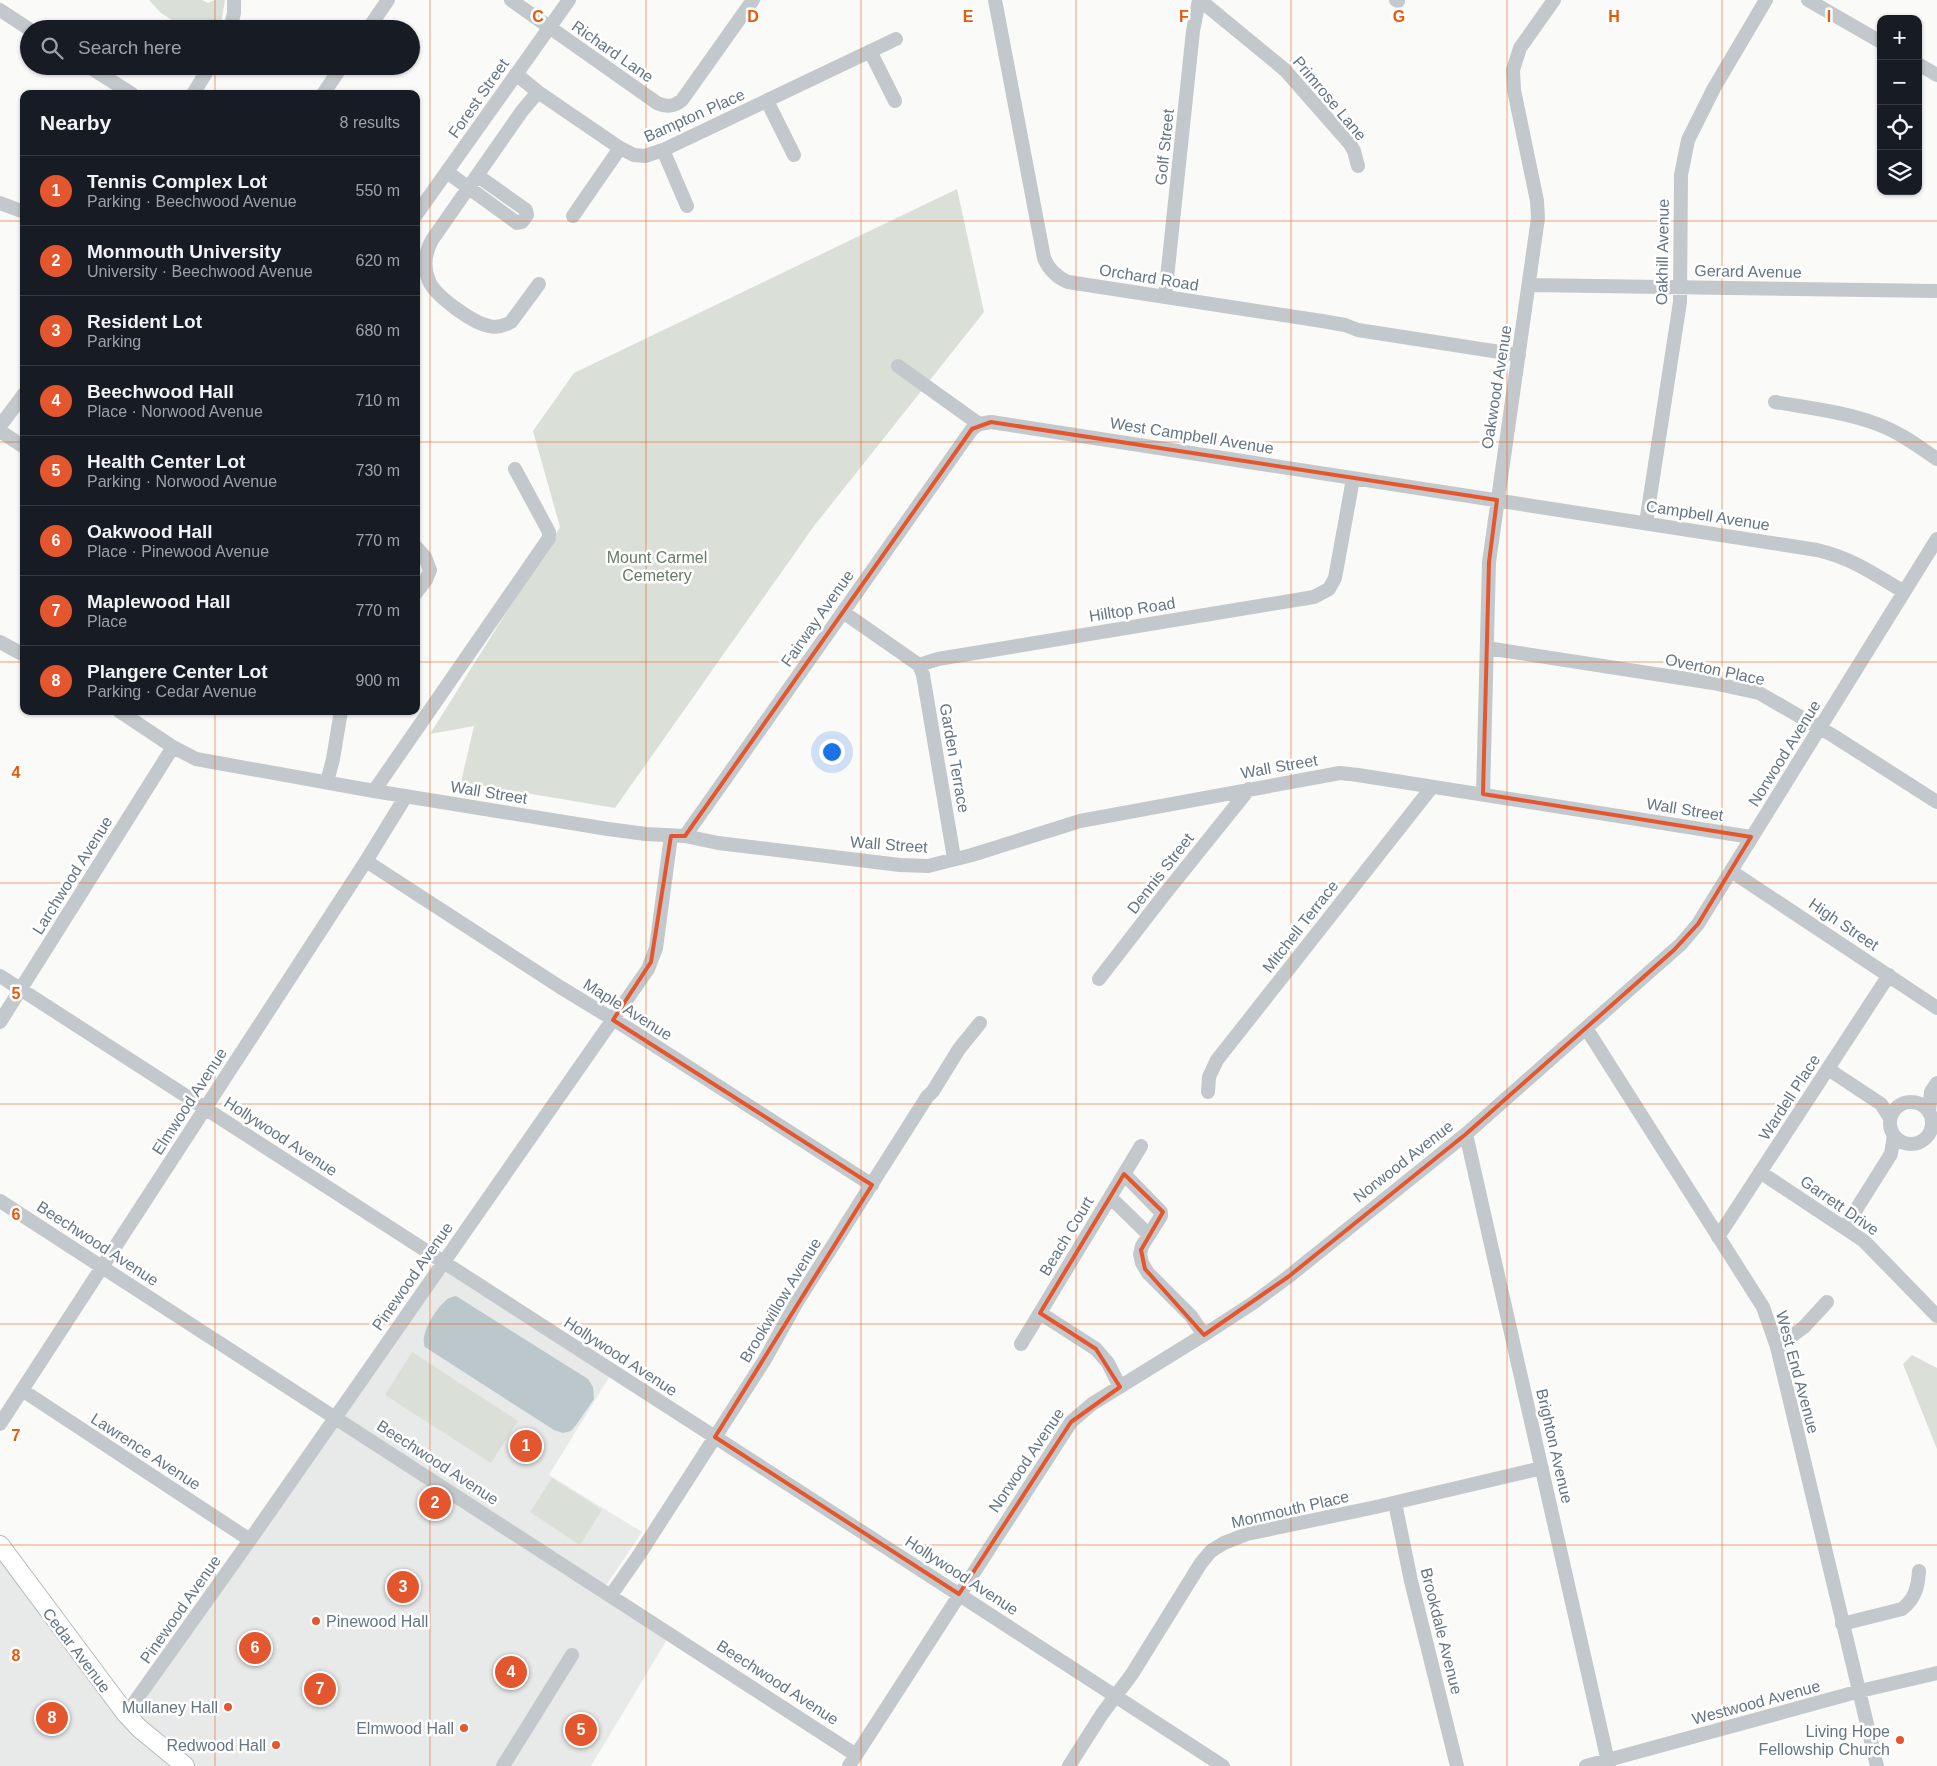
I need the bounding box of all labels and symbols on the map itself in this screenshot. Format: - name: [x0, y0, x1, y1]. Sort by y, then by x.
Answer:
- text: C: [532, 8, 544, 25]
- text: D: [747, 8, 759, 25]
- text: E: [963, 8, 974, 25]
- text: F: [1179, 8, 1189, 25]
- text: G: [1393, 8, 1405, 25]
- text: H: [1608, 8, 1620, 25]
- text: I: [1827, 8, 1831, 25]
- street label: Richard Lane: [569, 17, 657, 86]
- street label: Primrose Lane: [1290, 53, 1370, 144]
- street label: Forest Street: [445, 55, 512, 141]
- street label: Bampton Place: [641, 86, 747, 145]
- street label: Golf Street: [1152, 108, 1177, 186]
- street label: Oakhill Avenue: [1653, 199, 1672, 305]
- street label: Orchard Road: [1098, 261, 1200, 294]
- street label: Gerard Avenue: [1694, 262, 1802, 281]
- street label: Oakwood Avenue: [1478, 324, 1515, 450]
- street label: West Campbell Avenue: [1109, 414, 1275, 457]
- street label: Campbell Avenue: [1645, 497, 1771, 534]
- park label: Mount Carmel Cemetery: [607, 549, 707, 584]
- street label: Fairway Avenue: [778, 567, 857, 670]
- street label: Hilltop Road: [1088, 594, 1176, 625]
- street label: Overton Place: [1664, 651, 1766, 688]
- street label: Norwood Avenue: [1745, 697, 1824, 809]
- street label: Garden Terrace: [937, 702, 973, 814]
- your location: [819, 739, 845, 765]
- street label: Wall Street: [1239, 751, 1319, 782]
- text: 4: [12, 764, 21, 781]
- street label: Wall Street: [449, 778, 529, 807]
- street label: Wall Street: [1645, 795, 1725, 824]
- street label: Larchwood Avenue: [29, 813, 116, 937]
- street label: Dennis Street: [1124, 829, 1197, 917]
- street label: Wall Street: [850, 833, 929, 856]
- street label: Mitchell Terrace: [1259, 877, 1342, 976]
- street label: High Street: [1806, 895, 1882, 954]
- street label: Maple Avenue: [580, 975, 675, 1043]
- text: 5: [12, 985, 21, 1002]
- street label: Elmwood Avenue: [149, 1045, 230, 1158]
- street label: Wardell Place: [1756, 1051, 1823, 1143]
- street label: Hollywood Avenue: [221, 1094, 341, 1179]
- street label: Norwood Avenue: [1350, 1117, 1457, 1206]
- street label: Garrett Drive: [1797, 1172, 1882, 1239]
- street label: Beach Court: [1036, 1193, 1097, 1279]
- street label: Beechwood Avenue: [34, 1198, 162, 1289]
- text: 6: [12, 1206, 21, 1223]
- street label: Pinewood Avenue: [369, 1219, 456, 1334]
- street label: Brookwillow Avenue: [737, 1235, 824, 1366]
- street label: West End Avenue: [1773, 1309, 1822, 1436]
- street label: Hollywood Avenue: [561, 1314, 681, 1399]
- street label: Brighton Avenue: [1533, 1387, 1576, 1505]
- street label: Norwood Avenue: [985, 1405, 1068, 1515]
- street label: Lawrence Avenue: [88, 1410, 204, 1493]
- street label: Beechwood Avenue: [374, 1417, 502, 1508]
- text: 7: [12, 1427, 21, 1444]
- pin: 1: [510, 1427, 542, 1465]
- pin: 2: [419, 1484, 451, 1522]
- street label: Monmouth Place: [1230, 1488, 1351, 1531]
- street label: Hollywood Avenue: [902, 1533, 1022, 1618]
- street label: Pinewood Avenue: [137, 1552, 224, 1667]
- street label: Brookdale Avenue: [1418, 1566, 1465, 1696]
- pin: 3: [387, 1568, 419, 1606]
- street label: Cedar Avenue: [39, 1605, 114, 1696]
- place label: Pinewood Hall: [326, 1613, 428, 1630]
- marker: Pinewood Hall: [310, 1615, 322, 1627]
- pin: 6: [239, 1629, 271, 1667]
- street label: Beechwood Avenue: [714, 1637, 842, 1728]
- text: 8: [12, 1647, 21, 1664]
- pin: 4: [495, 1653, 527, 1691]
- pin: 7: [304, 1670, 336, 1708]
- street label: Westwood Avenue: [1690, 1677, 1822, 1728]
- pin: 8: [36, 1699, 68, 1737]
- place label: Mullaney Hall: [122, 1699, 218, 1716]
- marker: Mullaney Hall: [222, 1701, 234, 1713]
- pin: 5: [565, 1711, 597, 1749]
- place label: Elmwood Hall: [356, 1720, 454, 1737]
- marker: Elmwood Hall: [458, 1722, 470, 1734]
- place label: Living Hope Fellowship Church: [1758, 1723, 1890, 1758]
- marker: Living Hope Fellowship Church: [1894, 1734, 1906, 1746]
- place label: Redwood Hall: [166, 1737, 266, 1754]
- marker: Redwood Hall: [270, 1739, 282, 1751]

